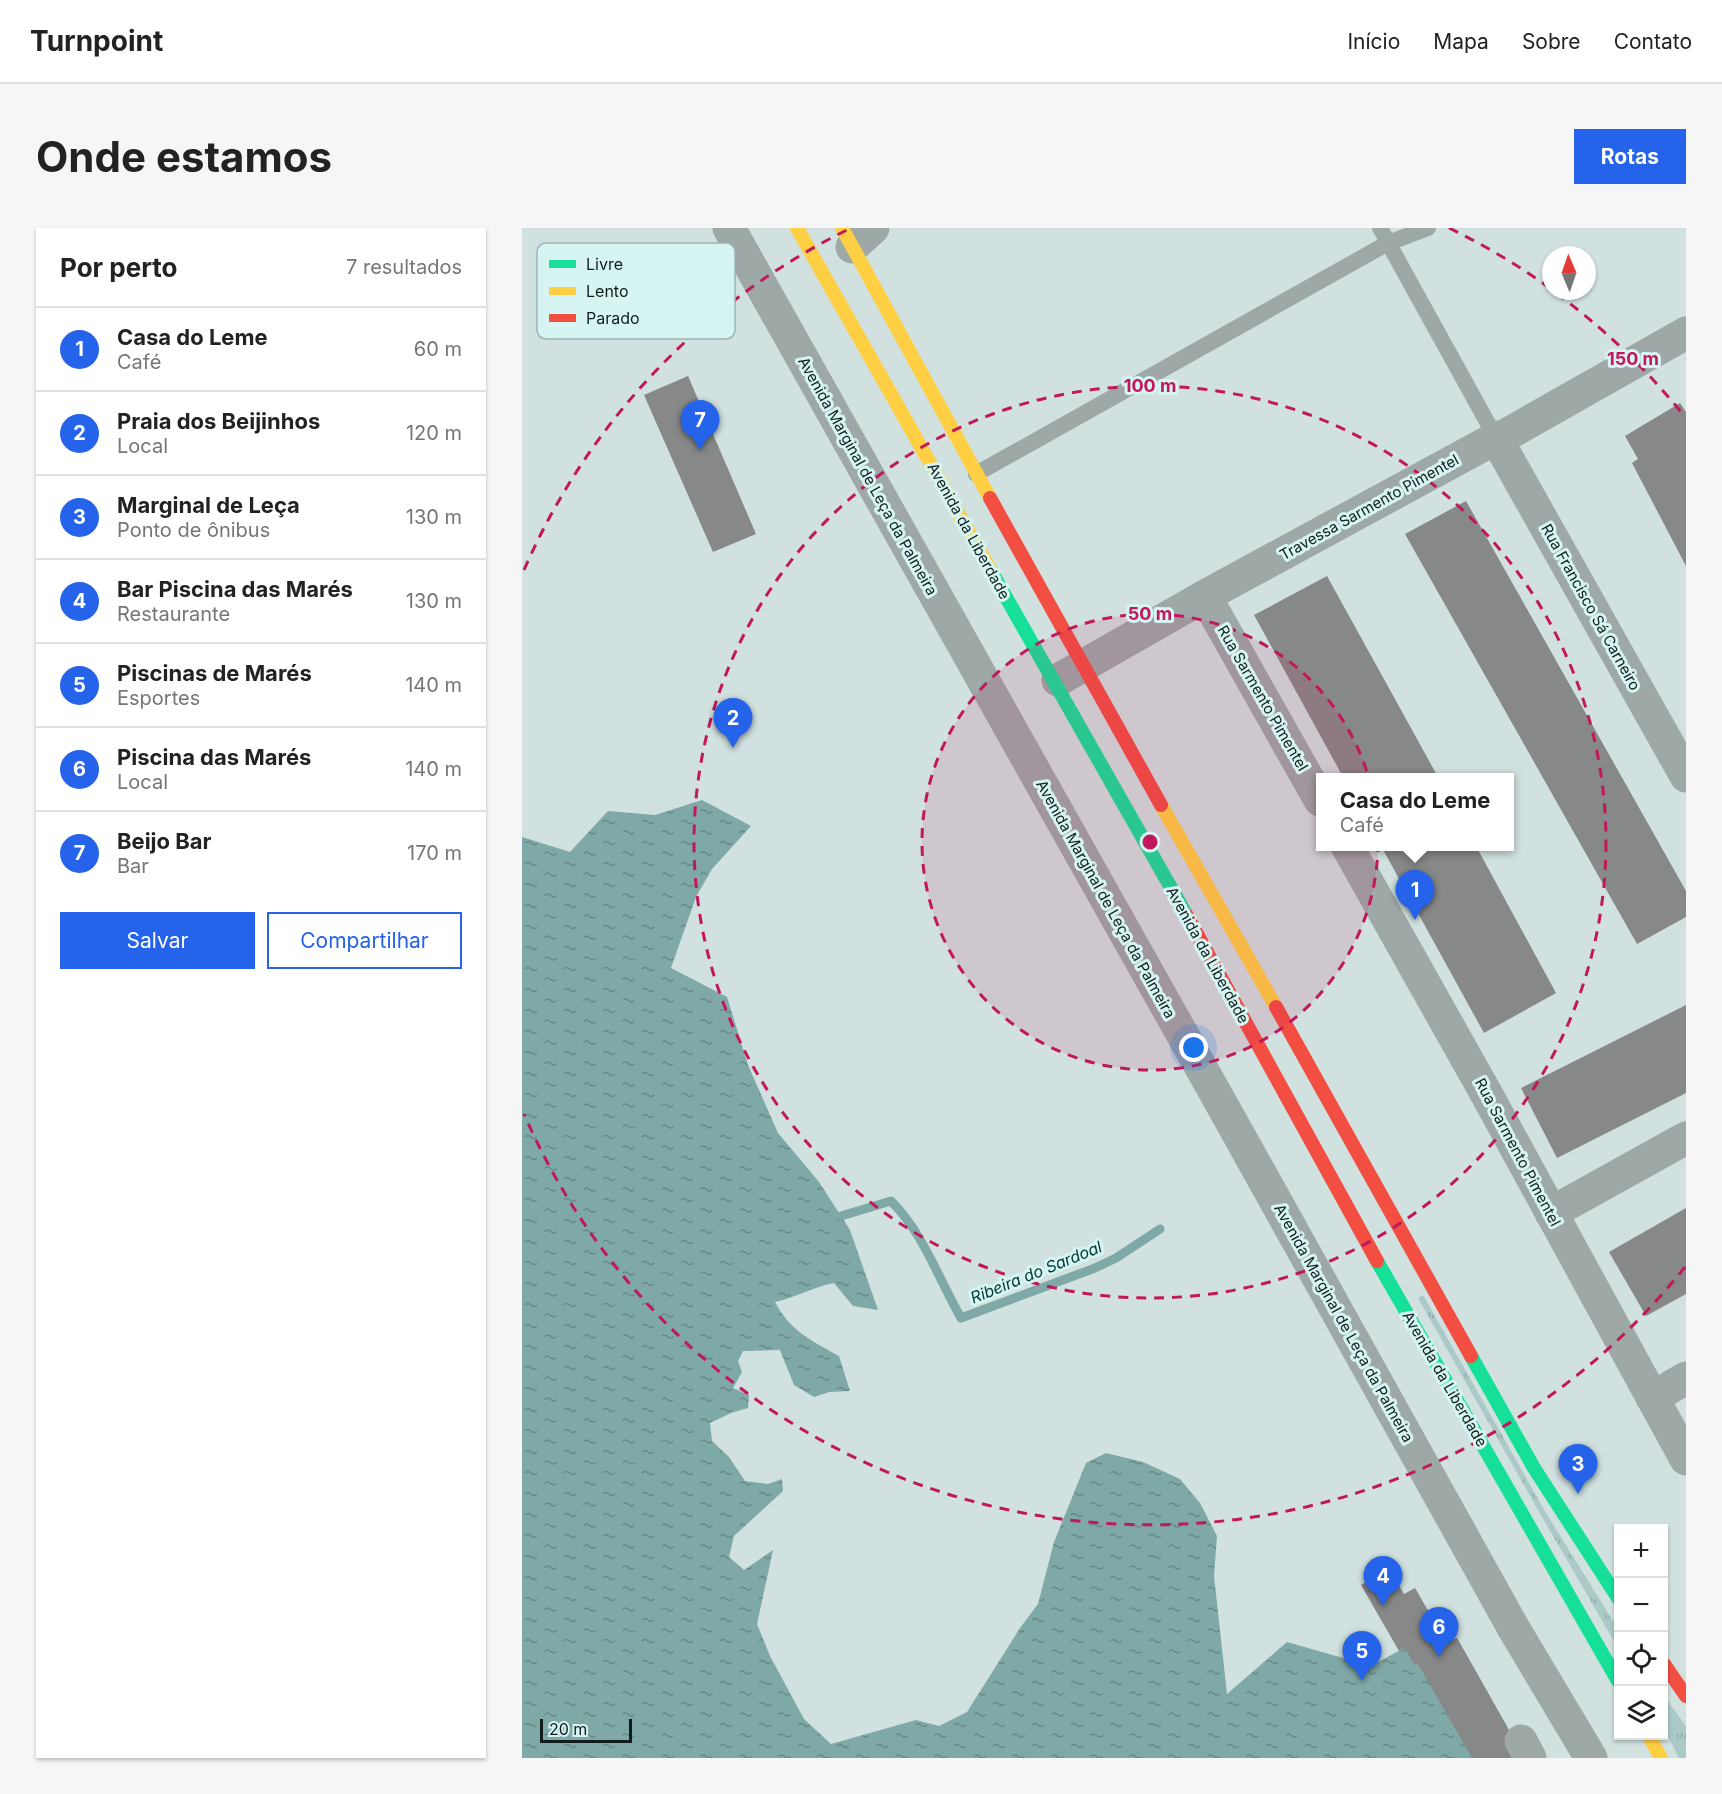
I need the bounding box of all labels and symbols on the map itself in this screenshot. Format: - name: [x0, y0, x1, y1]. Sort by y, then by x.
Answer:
- legend: [537, 243, 735, 339]
- north arrow: [1542, 246, 1596, 300]
- text: Livre: [586, 254, 623, 274]
- text: Lento: [586, 281, 629, 301]
- text: Parado: [586, 308, 640, 328]
- text: 150 m: [1607, 348, 1659, 369]
- street label: Avenida Marginal de Leça da Palmeira: [794, 353, 942, 599]
- text: 100 m: [1124, 375, 1176, 396]
- pin: 7: [680, 400, 720, 450]
- street label: Travessa Sarmento Pimentel: [1276, 450, 1462, 564]
- street label: Avenida da Liberdade: [924, 459, 1014, 603]
- street label: Rua Francisco Sá Carneiro: [1537, 520, 1645, 694]
- text: 50 m: [1128, 603, 1172, 624]
- street label: Rua Sarmento Pimentel: [1214, 622, 1312, 774]
- pin: 2: [714, 698, 752, 748]
- street label: Avenida Marginal de Leça da Palmeira: [1032, 776, 1180, 1022]
- centre of rings: [1140, 832, 1160, 852]
- pin: 1: [1396, 870, 1434, 920]
- street label: Avenida da Liberdade: [1163, 883, 1253, 1027]
- your location: [1179, 1033, 1208, 1062]
- street label: Rua Sarmento Pimentel: [1471, 1075, 1565, 1229]
- street label: Avenida Marginal de Leça da Palmeira: [1270, 1200, 1418, 1446]
- water label: Ribeira do Sardoal: [967, 1236, 1105, 1307]
- street label: Avenida da Liberdade: [1398, 1308, 1492, 1450]
- pin: 3: [1558, 1444, 1598, 1494]
- pin: 4: [1364, 1556, 1402, 1606]
- pin: 6: [1420, 1608, 1458, 1657]
- pin: 5: [1342, 1632, 1382, 1681]
- scale bar: [540, 1716, 632, 1744]

